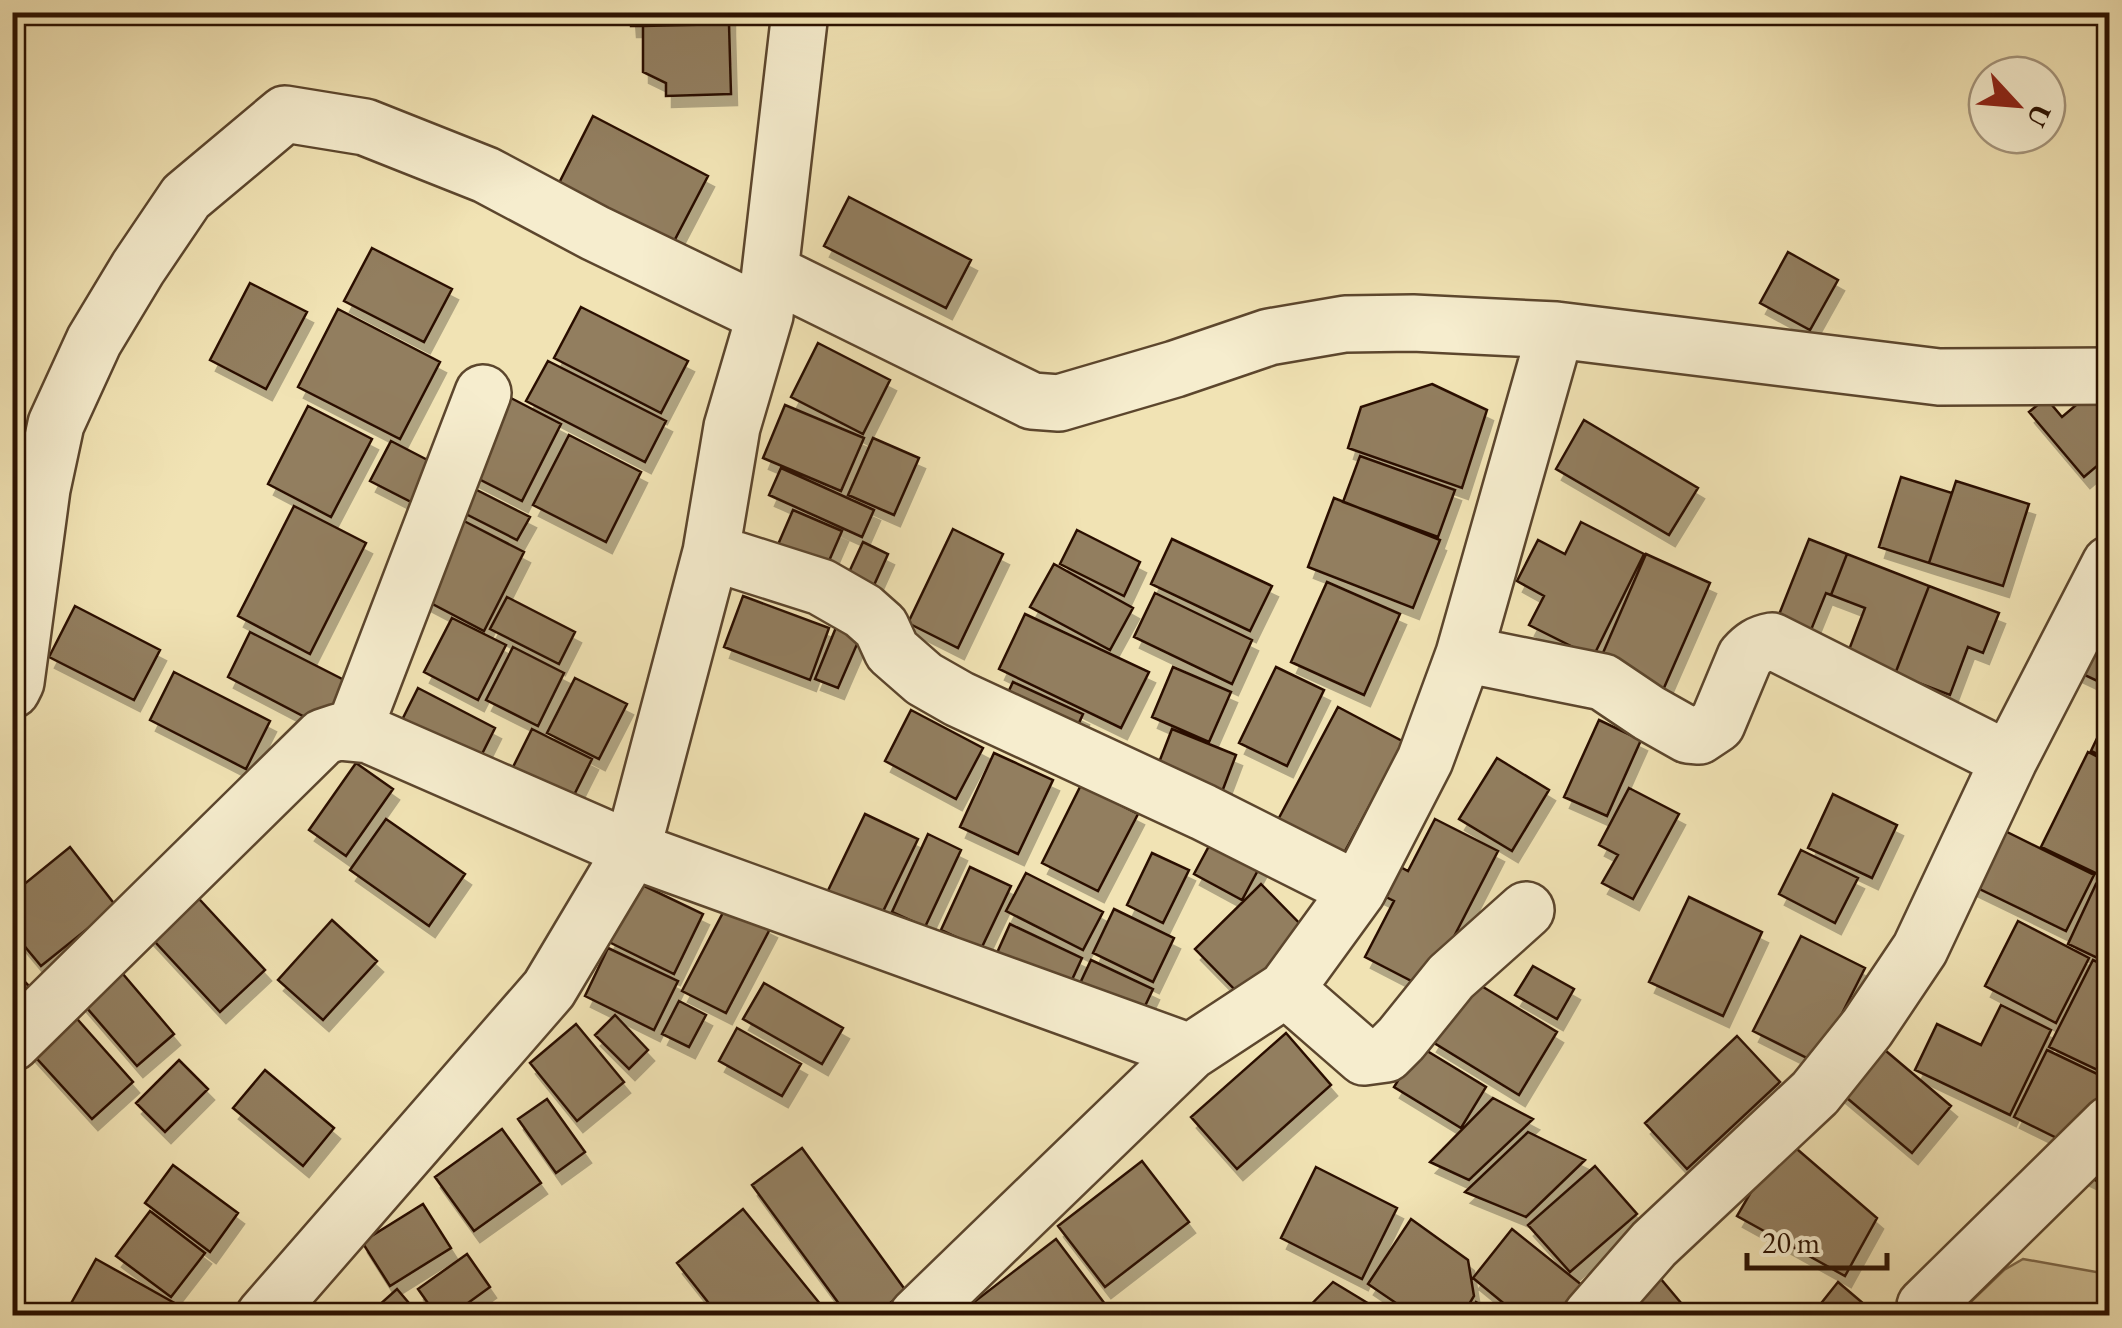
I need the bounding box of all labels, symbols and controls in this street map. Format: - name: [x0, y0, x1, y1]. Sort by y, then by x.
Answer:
- north arrow: [1967, 55, 2067, 155]
- text: U: [2019, 99, 2060, 133]
- scale bar: [1747, 1208, 1887, 1270]
- text: 20 m: [1762, 1223, 1820, 1262]

